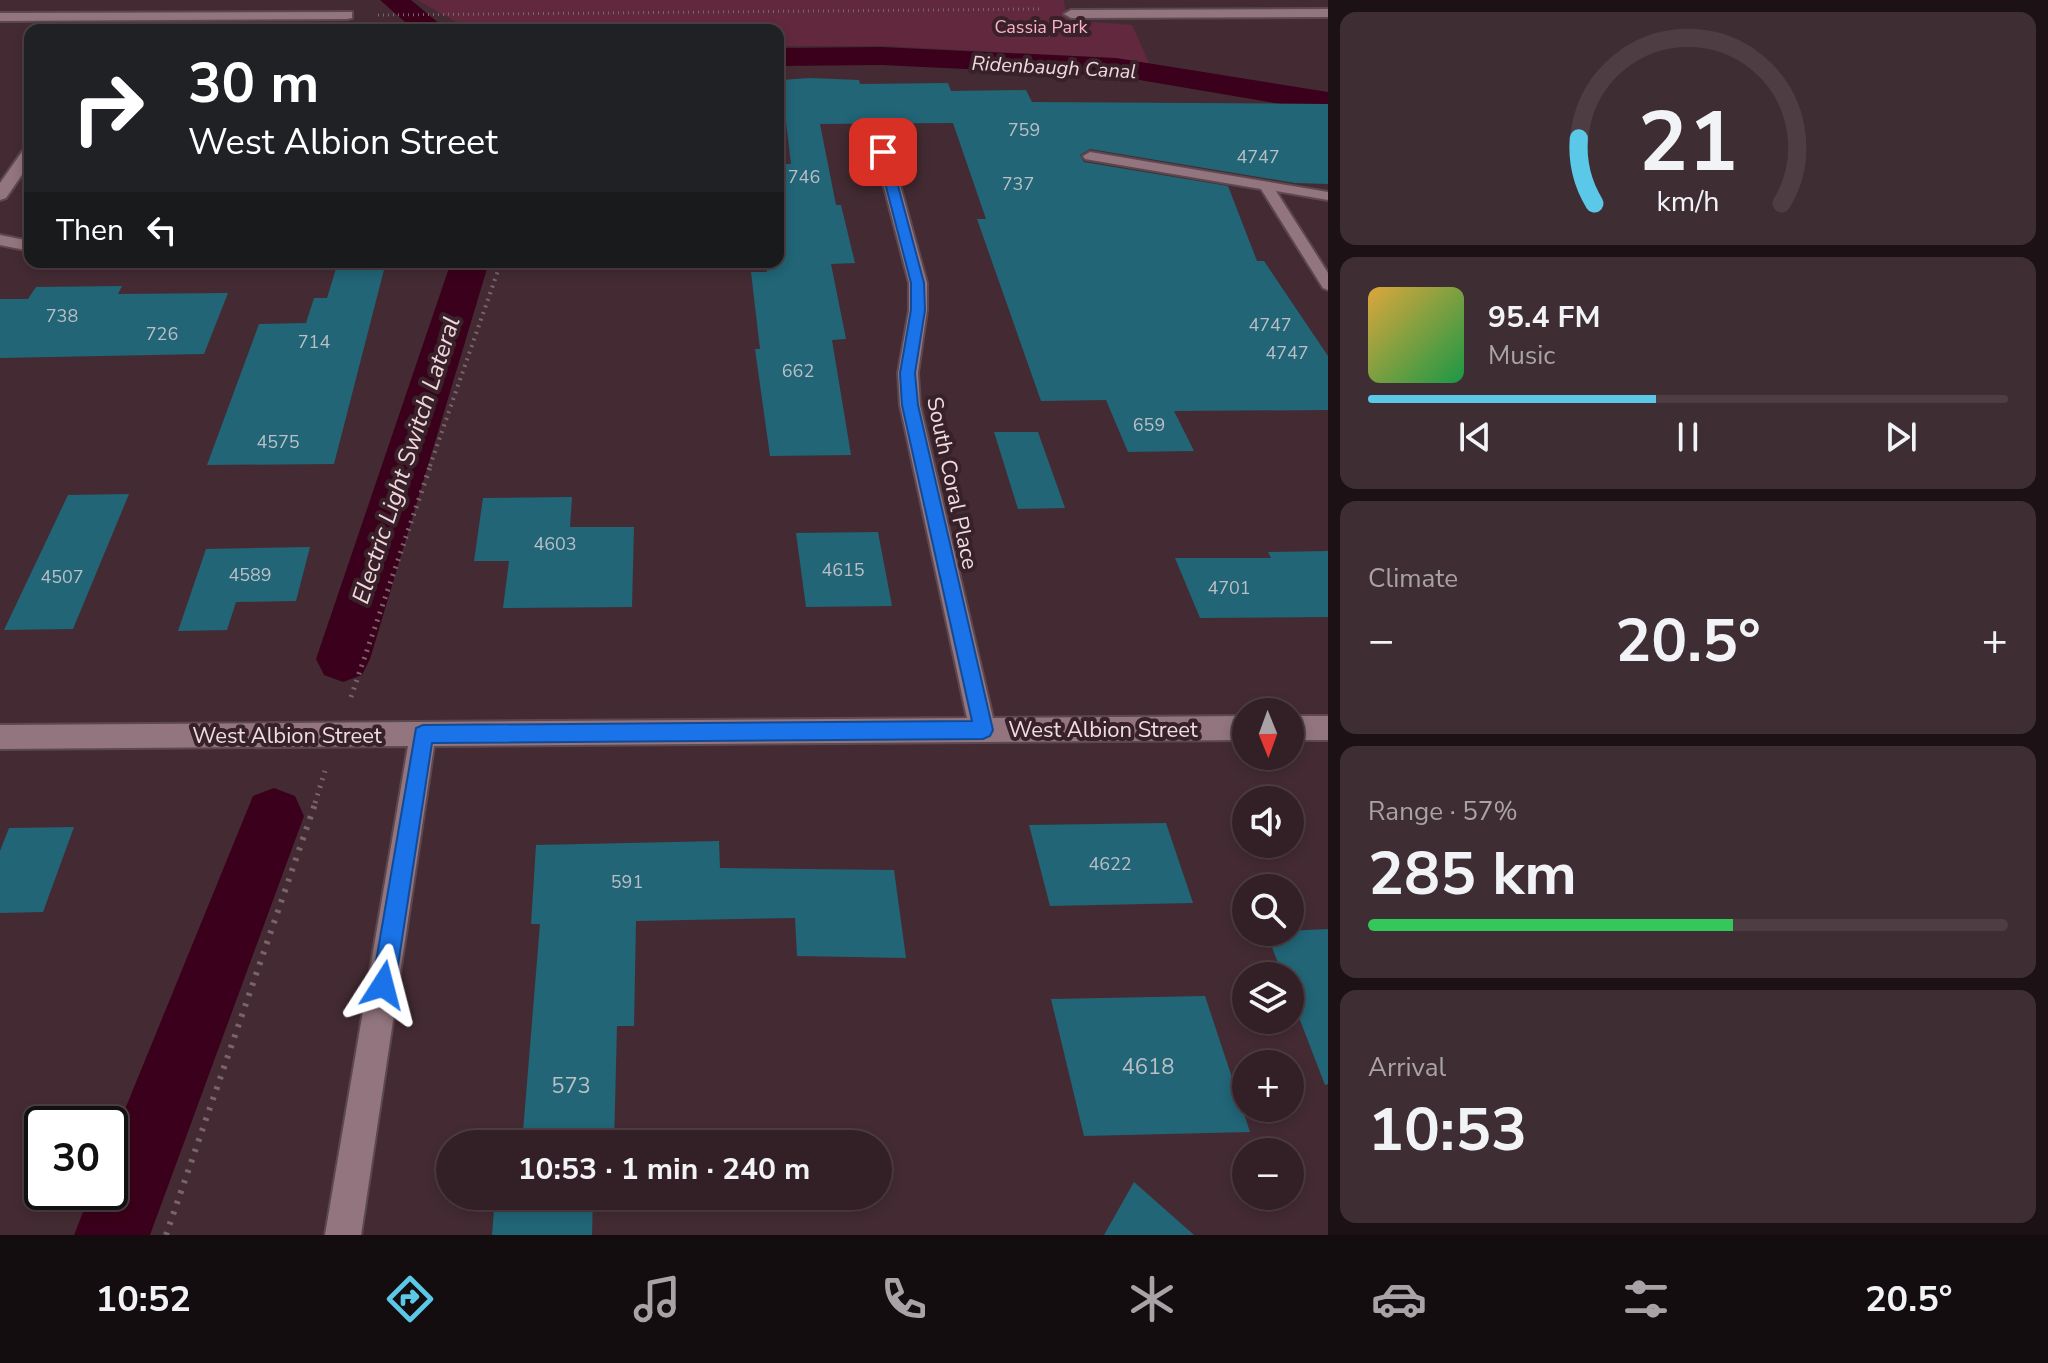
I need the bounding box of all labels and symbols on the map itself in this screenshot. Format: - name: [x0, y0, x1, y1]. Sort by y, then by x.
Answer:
- park label: Cassia Park: [995, 15, 1088, 39]
- water label: Ridenbaugh Canal: [971, 50, 1137, 85]
- pin: [849, 118, 917, 186]
- house number: 759: [1008, 118, 1040, 142]
- house number: 4747: [1236, 145, 1280, 169]
- house number: 746: [788, 165, 820, 189]
- house number: 737: [1002, 172, 1034, 196]
- house number: 738: [46, 304, 78, 328]
- water label: Electric Light Switch Lateral: [344, 312, 468, 608]
- house number: 4747: [1248, 313, 1292, 337]
- house number: 726: [146, 322, 178, 346]
- house number: 714: [298, 330, 330, 354]
- house number: 4747: [1265, 341, 1309, 365]
- house number: 662: [782, 359, 814, 383]
- street label: South Coral Place: [919, 394, 985, 572]
- house number: 659: [1133, 413, 1165, 437]
- house number: 4575: [256, 430, 300, 454]
- house number: 4603: [533, 532, 577, 556]
- house number: 4615: [821, 558, 865, 582]
- house number: 4589: [228, 563, 272, 587]
- house number: 4507: [40, 565, 84, 589]
- house number: 4701: [1207, 576, 1251, 600]
- north arrow: [1232, 698, 1304, 770]
- street label: West Albion Street: [1008, 715, 1198, 745]
- street label: West Albion Street: [192, 721, 382, 751]
- house number: 4622: [1088, 852, 1132, 876]
- house number: 591: [611, 870, 643, 894]
- position arrow: [341, 943, 425, 1027]
- house number: 4618: [1122, 1052, 1174, 1082]
- house number: 573: [551, 1071, 591, 1101]
- speed limit sign: 30: [24, 1106, 128, 1210]

